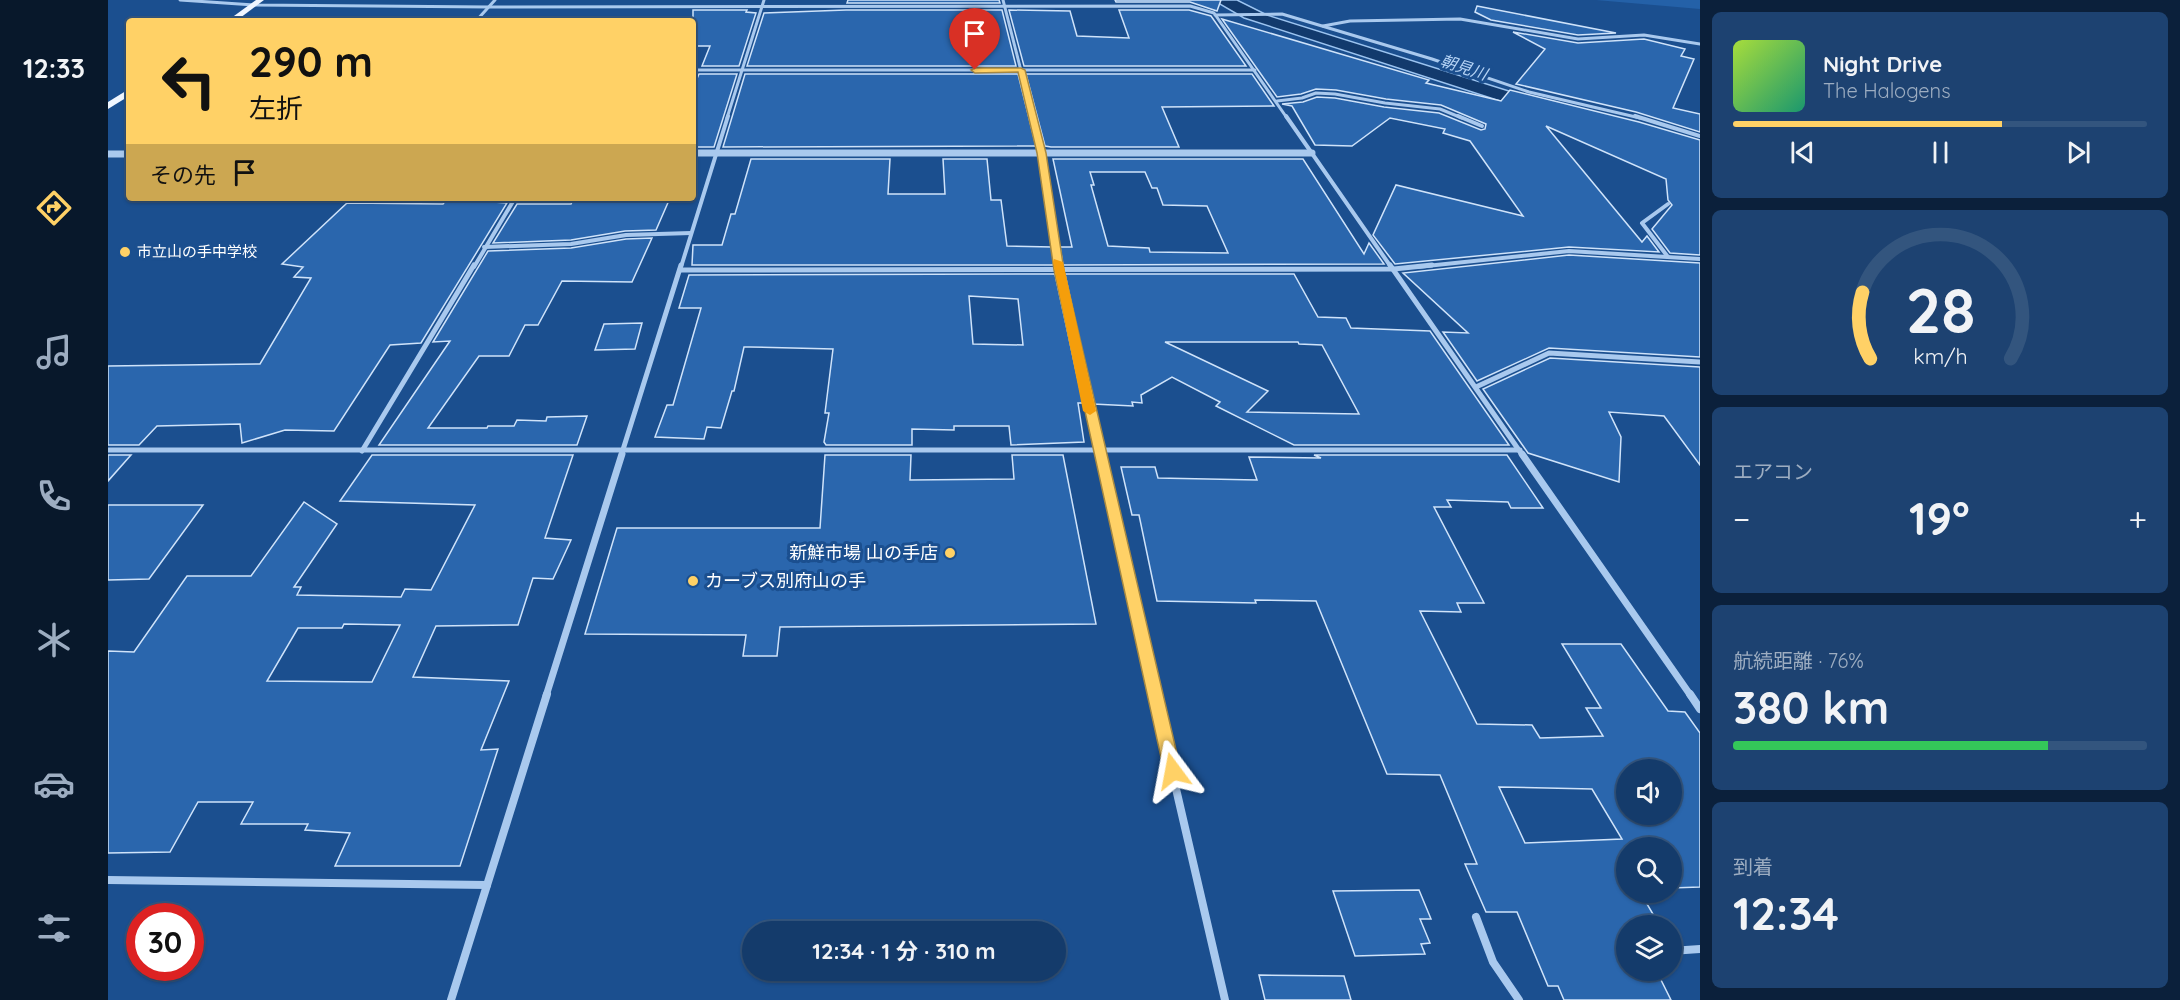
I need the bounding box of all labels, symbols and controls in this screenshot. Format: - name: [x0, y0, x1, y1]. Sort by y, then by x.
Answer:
- pin: [949, 8, 1000, 70]
- icon: arrive: [958, 17, 991, 50]
- text: 290 m: [249, 35, 373, 88]
- icon: left: [150, 42, 228, 120]
- water label: 朝見川: [1438, 50, 1492, 85]
- text: Night Drive: [1823, 50, 1942, 78]
- text: 12:33: [23, 51, 85, 85]
- text: The Halogens: [1823, 78, 1951, 103]
- text: 左折: [249, 91, 303, 125]
- icon: previous: [1786, 136, 1819, 169]
- icon: pause: [1924, 136, 1957, 169]
- icon: next: [2062, 136, 2095, 169]
- icon: arrive: [228, 156, 261, 189]
- text: その先: [150, 161, 216, 189]
- icon: directions: [33, 187, 75, 229]
- place label: 市立山の手中学校: [137, 242, 257, 261]
- marker: 市立山の手中学校: [118, 245, 132, 259]
- text: 28: [1905, 272, 1975, 350]
- icon: music: [33, 331, 75, 373]
- text: km/h: [1913, 344, 1967, 370]
- text: エアコン: [1733, 459, 1813, 484]
- icon: phone: [33, 475, 75, 517]
- text: 19°: [1909, 490, 1970, 546]
- text: −: [1733, 498, 1750, 539]
- text: +: [2128, 498, 2147, 539]
- place label: 新鮮市場 山の手店: [789, 541, 938, 564]
- marker: 新鮮市場 山の手店: [943, 546, 957, 560]
- place label: カーブス別府山の手: [705, 569, 866, 592]
- marker: カーブス別府山の手: [686, 574, 700, 588]
- icon: climate: [33, 619, 75, 661]
- text: 航続距離 · 76%: [1733, 648, 1864, 673]
- text: 380 km: [1733, 679, 1889, 735]
- position arrow: [1141, 739, 1205, 803]
- map controls: [1616, 759, 1682, 981]
- button: sound: [1616, 759, 1682, 825]
- icon: car: [33, 763, 75, 805]
- button: search: [1616, 837, 1682, 903]
- text: 到着: [1733, 854, 1773, 879]
- text: 12:34: [1733, 885, 1839, 941]
- speed limit sign: 30: [126, 903, 204, 981]
- icon: filters: [33, 907, 75, 949]
- button: layers: [1616, 915, 1682, 981]
- text: 12:34 · 1 分 · 310 m: [812, 937, 996, 965]

